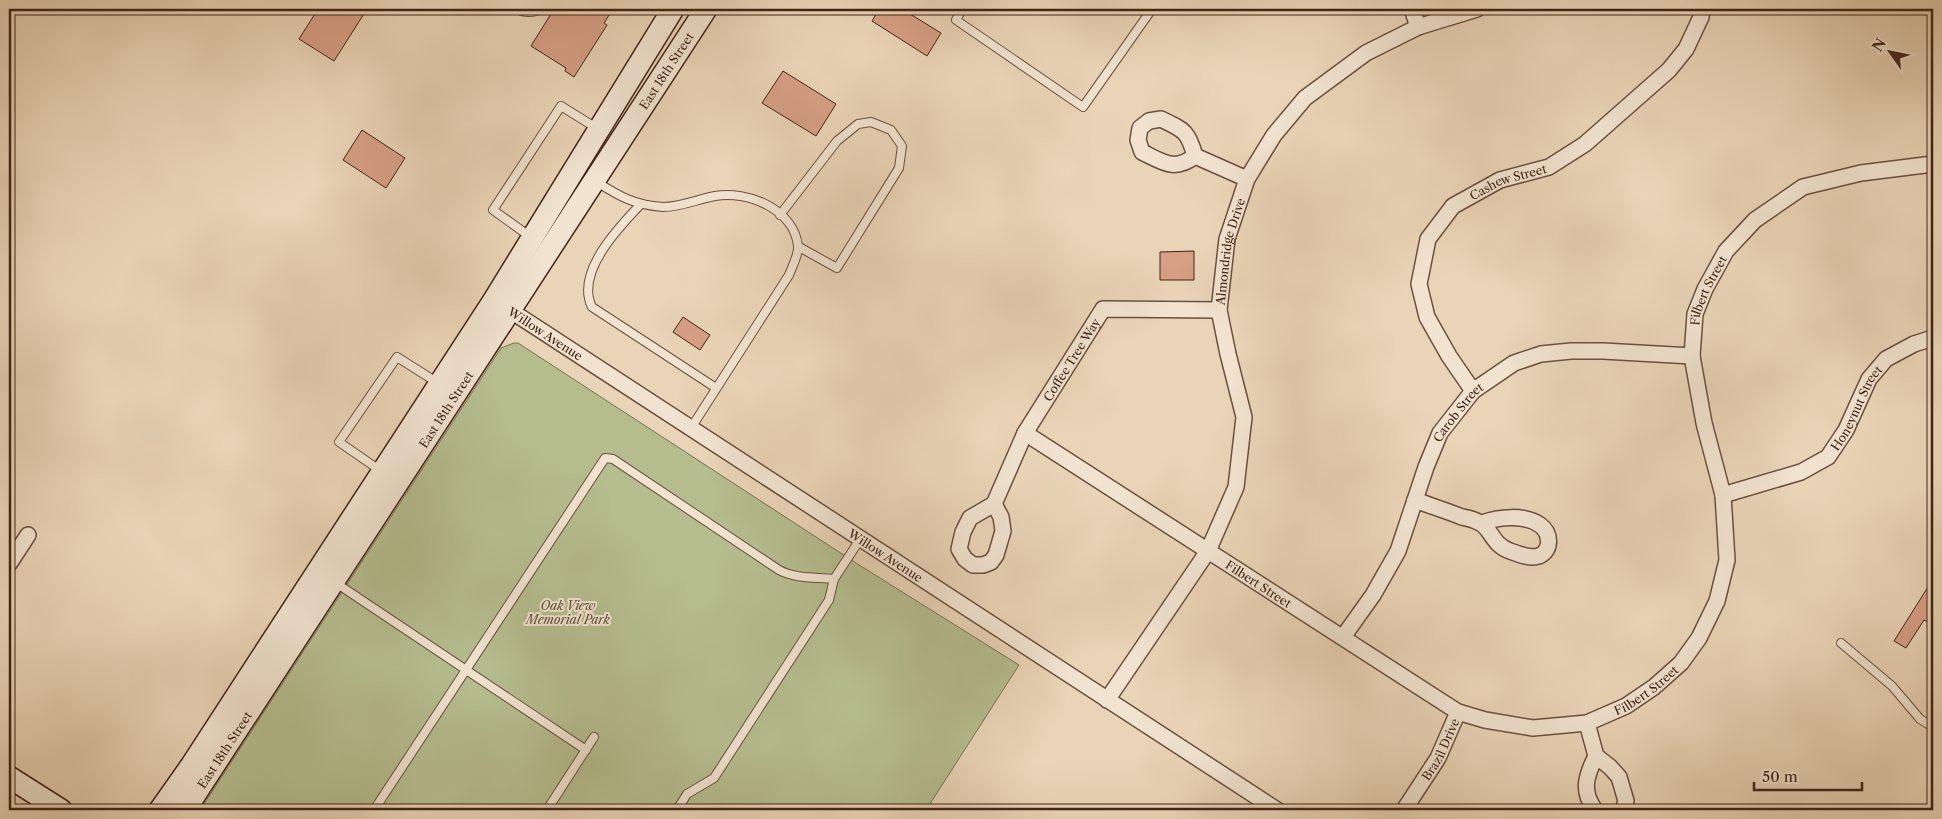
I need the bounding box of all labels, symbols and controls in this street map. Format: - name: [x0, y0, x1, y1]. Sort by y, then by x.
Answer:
- north arrow: [1864, 28, 1914, 78]
- street label: East 18th Street: [636, 29, 697, 112]
- text: N: [1868, 35, 1890, 55]
- street label: Cashew Street: [1467, 160, 1549, 203]
- street label: Almondridge Drive: [1212, 196, 1248, 307]
- street label: Filbert Street: [1687, 252, 1730, 326]
- street label: Willow Avenue: [505, 303, 586, 363]
- street label: Coffee Tree Way: [1040, 315, 1103, 404]
- street label: Honeynut Street: [1827, 362, 1885, 453]
- street label: East 18th Street: [415, 368, 476, 450]
- street label: Carob Street: [1430, 379, 1486, 444]
- street label: Willow Avenue: [845, 525, 926, 585]
- street label: Filbert Street: [1223, 557, 1295, 611]
- park label: Oak View Memorial Park: [524, 598, 611, 627]
- street label: Filbert Street: [1612, 661, 1681, 718]
- street label: East 18th Street: [194, 708, 255, 791]
- street label: Brazil Drive: [1418, 716, 1462, 783]
- scale bar: [1754, 759, 1862, 791]
- text: 50 m: [1762, 767, 1798, 786]

